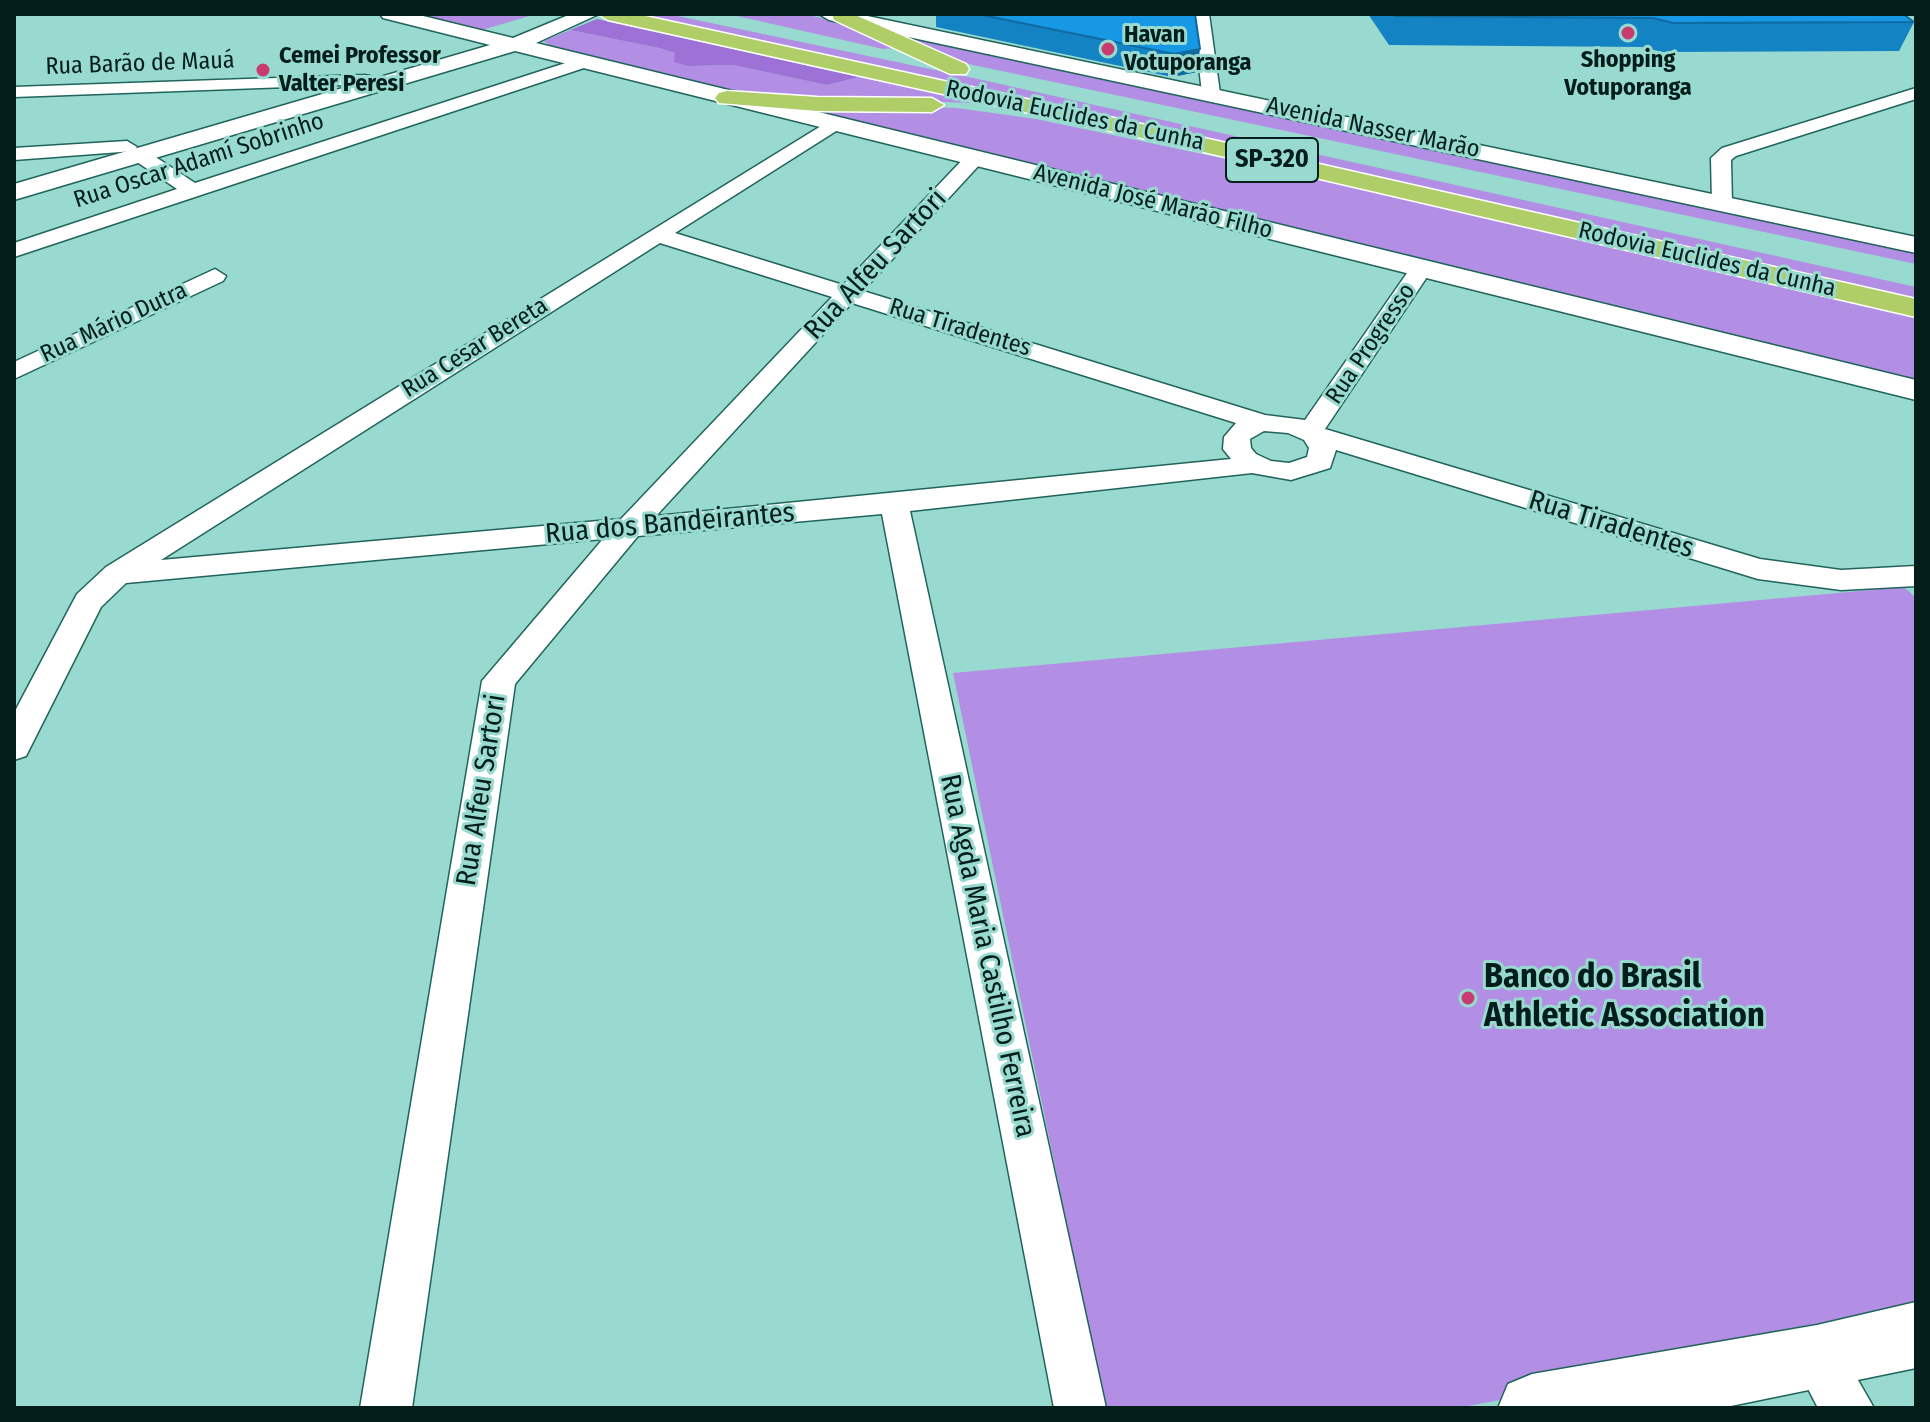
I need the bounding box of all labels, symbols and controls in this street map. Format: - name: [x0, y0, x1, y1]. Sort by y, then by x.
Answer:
- place label: Havan Votuporanga: [1124, 21, 1251, 77]
- marker: Shopping Votuporanga: [1619, 24, 1637, 42]
- marker: Havan Votuporanga: [1099, 40, 1117, 58]
- place label: Cemei Professor Valter Peresi: [279, 42, 441, 98]
- street label: Rua Barão de Mauá: [45, 46, 235, 82]
- place label: Shopping Votuporanga: [1564, 46, 1692, 102]
- marker: Cemei Professor Valter Peresi: [254, 61, 272, 79]
- street label: Rodovia Euclides da Cunha: [943, 75, 1207, 157]
- street label: Avenida Nasser Marão: [1264, 91, 1482, 165]
- street label: Rua Oscar Adamí Sobrinho: [70, 107, 328, 215]
- road number: SP-320: [1226, 138, 1318, 182]
- street label: Avenida José Marão Filho: [1031, 158, 1275, 246]
- street label: Rua Alfeu Sartori: [798, 183, 954, 347]
- street label: Rodovia Euclides da Cunha: [1576, 216, 1838, 304]
- street label: Rua Mário Dutra: [36, 277, 192, 369]
- street label: Rua Progresso: [1320, 278, 1422, 410]
- street label: Rua Cesar Bereta: [397, 292, 553, 404]
- street label: Rua Tiradentes: [886, 293, 1034, 363]
- street label: Rua Tiradentes: [1524, 484, 1698, 566]
- street label: Rua dos Bandeirantes: [544, 496, 796, 552]
- street label: Rua Alfeu Sartori: [450, 692, 514, 888]
- street label: Rua Agda Maria Castilho Ferreira: [932, 771, 1042, 1141]
- place label: Banco do Brasil Athletic Association: [1484, 958, 1765, 1038]
- marker: Banco do Brasil Athletic Association: [1459, 989, 1477, 1007]

